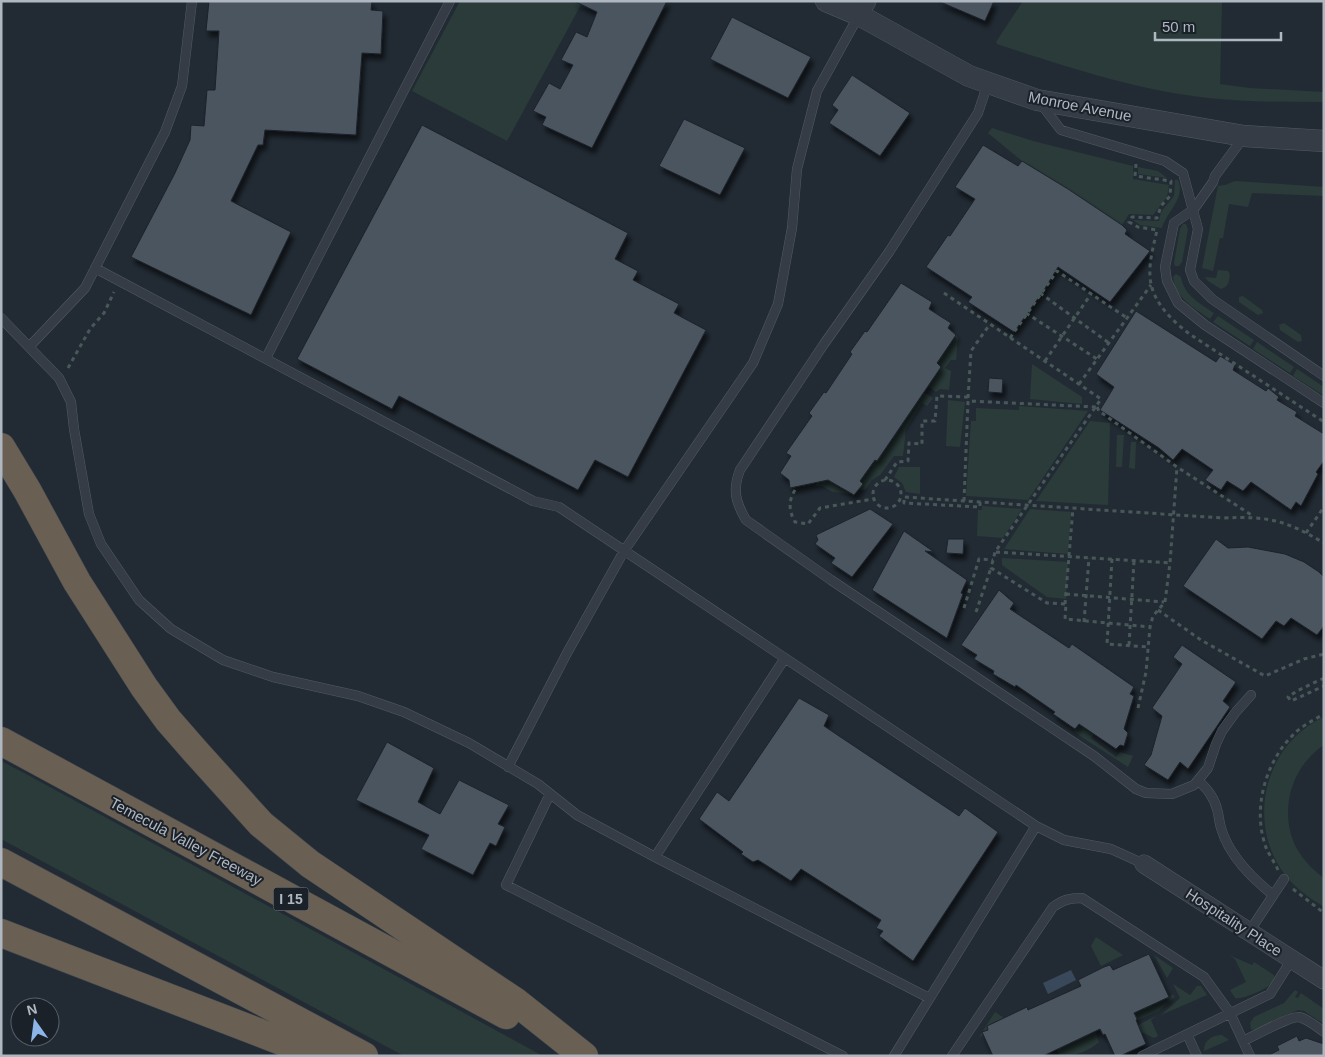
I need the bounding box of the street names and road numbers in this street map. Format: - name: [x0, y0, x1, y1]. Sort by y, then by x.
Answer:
- street label: Monroe Avenue: [1027, 88, 1133, 124]
- street label: Temecula Valley Freeway: [107, 794, 265, 889]
- street label: Hospitality Place: [1183, 885, 1285, 959]
- road number: I 15: [274, 888, 308, 911]

